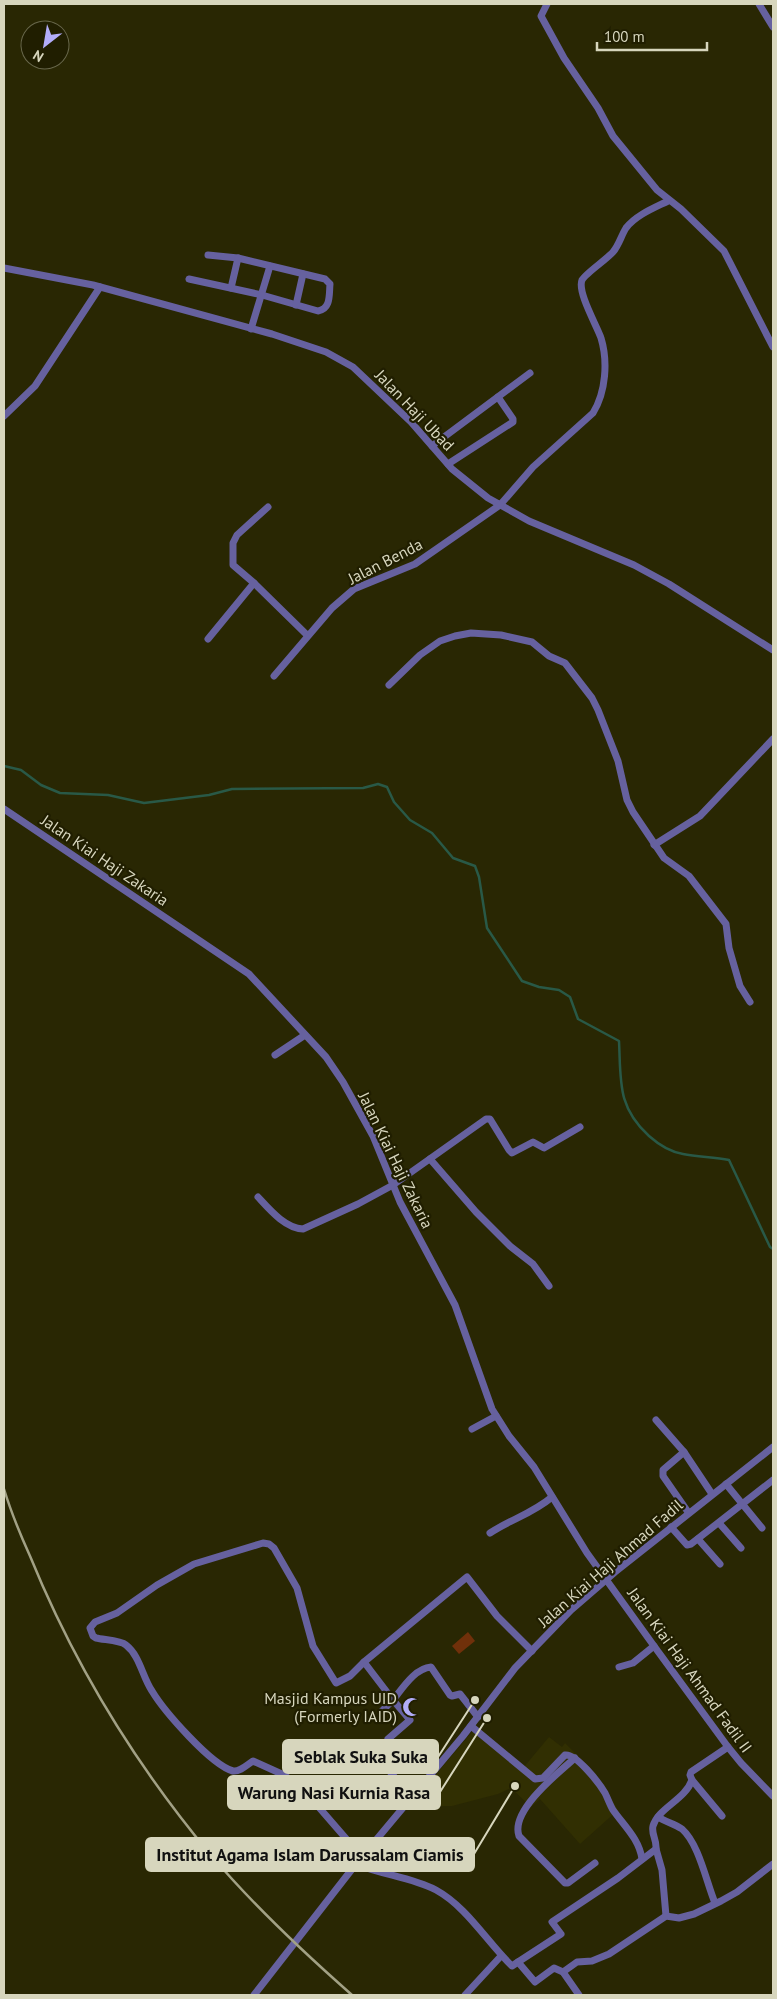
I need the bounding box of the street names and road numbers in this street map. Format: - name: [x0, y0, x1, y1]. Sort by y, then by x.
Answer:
- street label: Jalan Haji Ubad: [371, 364, 459, 455]
- street label: Jalan Benda: [343, 534, 426, 589]
- street label: Jalan Kiai Haji Zakaria: [37, 809, 173, 910]
- street label: Jalan Kiai Haji Zakaria: [354, 1088, 438, 1232]
- street label: Jalan Kiai Haji Ahmad Fadil: [533, 1494, 687, 1632]
- street label: Jalan Kiai Haji Ahmad Fadil II: [623, 1583, 757, 1756]

